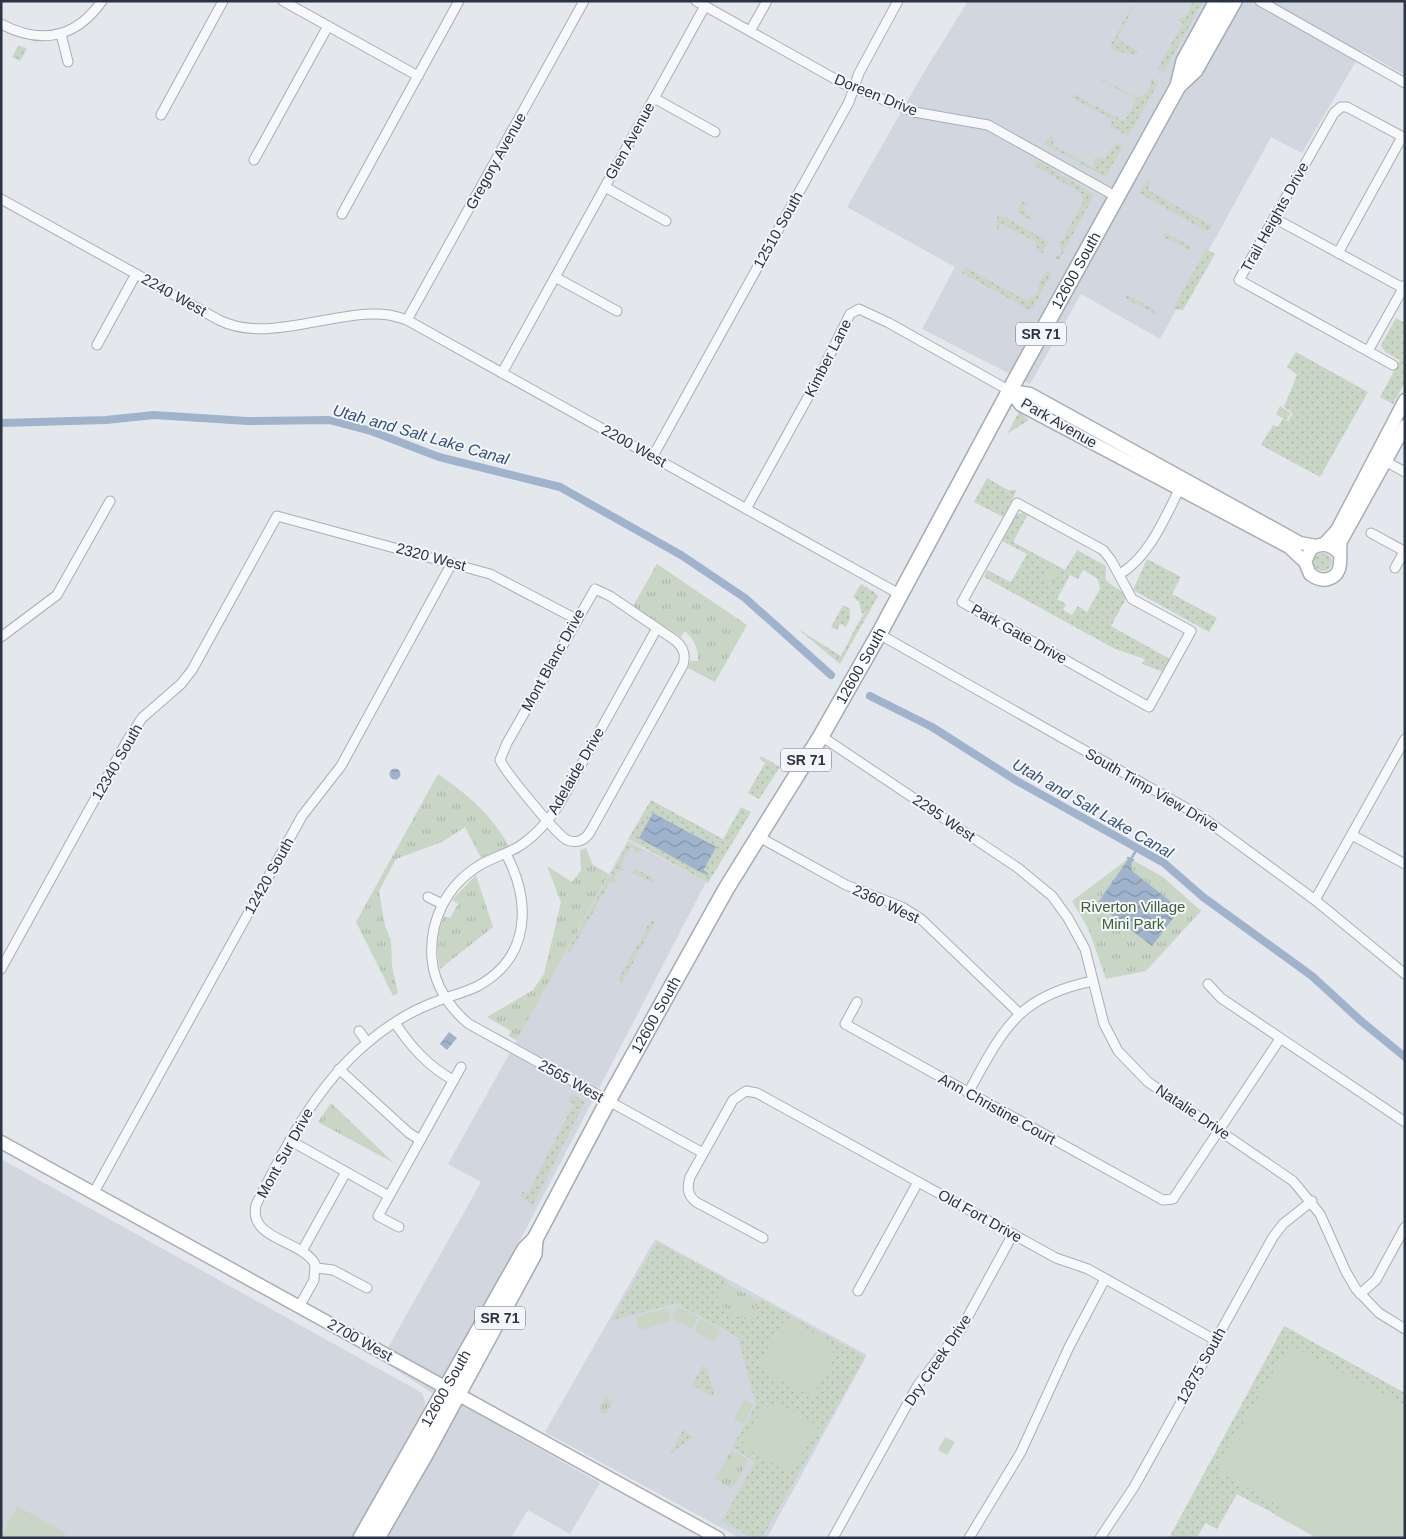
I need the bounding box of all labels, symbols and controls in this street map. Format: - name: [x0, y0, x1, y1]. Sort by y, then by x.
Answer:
- street label: Doreen Drive: [832, 70, 920, 119]
- street label: Glen Avenue: [601, 99, 658, 182]
- street label: Gregory Avenue: [462, 109, 529, 212]
- street label: Trail Heights Drive: [1237, 159, 1312, 275]
- street label: 12510 South: [750, 188, 806, 271]
- street label: 12600 South: [1047, 229, 1104, 312]
- street label: 2240 West: [139, 270, 210, 320]
- street label: Kimber Lane: [801, 316, 854, 400]
- road number: SR 71: [1016, 322, 1066, 346]
- street label: Park Avenue: [1018, 394, 1100, 451]
- water label: Utah and Salt Lake Canal: [331, 401, 511, 468]
- street label: 2200 West: [599, 421, 670, 471]
- street label: 2320 West: [394, 539, 469, 574]
- street label: Park Gate Drive: [968, 600, 1070, 667]
- street label: Mont Blanc Drive: [517, 606, 588, 714]
- street label: 12600 South: [832, 625, 889, 707]
- street label: 12340 South: [88, 721, 145, 803]
- street label: Adelaide Drive: [544, 724, 607, 817]
- street label: South Timp View Drive: [1082, 744, 1222, 835]
- road number: SR 71: [781, 748, 831, 772]
- water label: Utah and Salt Lake Canal: [1010, 755, 1176, 862]
- street label: 2295 West: [910, 791, 979, 845]
- street label: 12420 South: [241, 834, 297, 917]
- street label: 2360 West: [850, 881, 923, 927]
- park label: Riverton Village Mini Park: [1081, 898, 1185, 932]
- street label: 12600 South: [627, 973, 684, 1056]
- street label: 2565 West: [536, 1056, 607, 1106]
- street label: Ann Christine Court: [936, 1069, 1059, 1148]
- street label: Natalie Drive: [1153, 1081, 1234, 1143]
- street label: Mont Sur Drive: [253, 1105, 316, 1201]
- street label: Old Fort Drive: [935, 1185, 1025, 1246]
- road number: SR 71: [475, 1306, 525, 1330]
- street label: Dry Creek Drive: [901, 1311, 974, 1409]
- street label: 2700 West: [325, 1315, 396, 1365]
- street label: 12875 South: [1173, 1324, 1229, 1407]
- street label: 12600 South: [417, 1347, 474, 1429]

